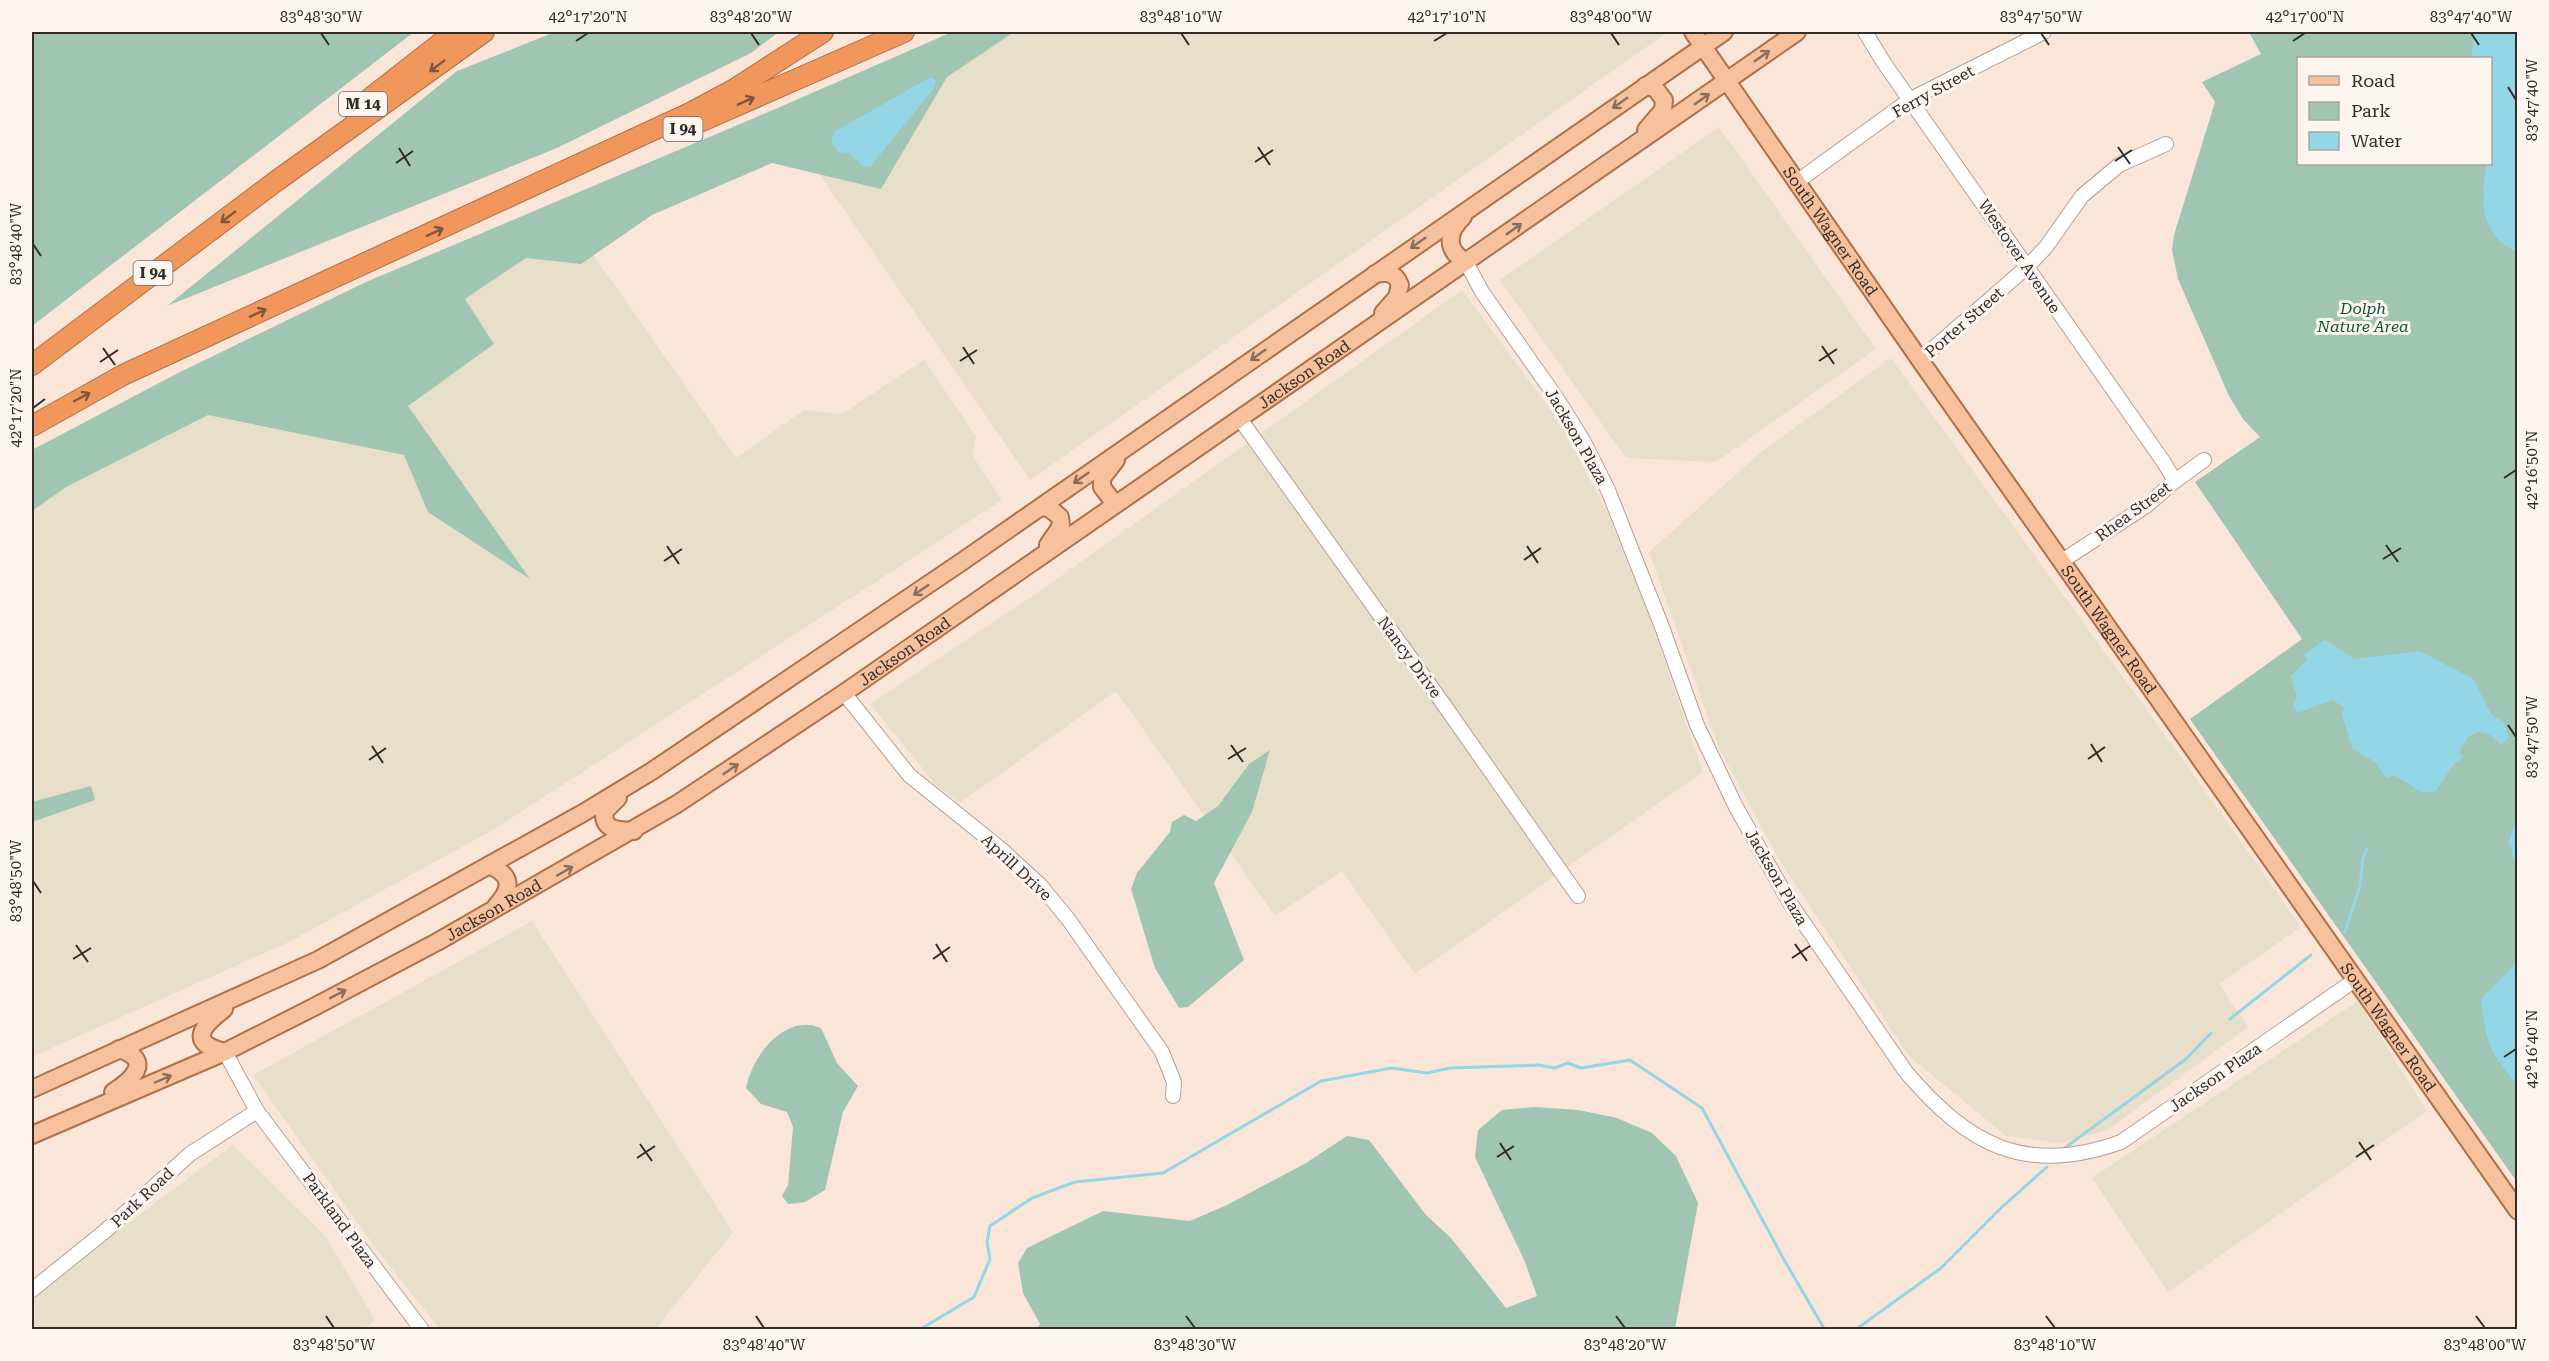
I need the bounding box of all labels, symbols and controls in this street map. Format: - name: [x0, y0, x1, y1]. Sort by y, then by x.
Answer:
- text: 83°48'30"W: [280, 8, 363, 26]
- text: 42°17'20"N: [548, 8, 628, 26]
- text: 83°48'20"W: [710, 8, 793, 26]
- text: 83°48'10"W: [1140, 8, 1223, 26]
- text: 42°17'10"N: [1407, 8, 1487, 26]
- text: 83°48'00"W: [1570, 8, 1653, 26]
- text: 83°47'50"W: [2000, 8, 2083, 26]
- text: 42°17'00"N: [2265, 8, 2345, 26]
- text: 83°47'40"W: [2430, 8, 2513, 26]
- one-way arrow: [1754, 50, 1770, 62]
- legend: [2297, 57, 2492, 165]
- text: 83°47'40"W: [2523, 58, 2541, 141]
- one-way arrow: [429, 60, 445, 72]
- street label: Ferry Street: [1889, 61, 1977, 122]
- text: Road: [2351, 70, 2396, 91]
- road number: M 14: [339, 92, 387, 116]
- one-way arrow: [1694, 93, 1710, 105]
- one-way arrow: [737, 95, 755, 106]
- one-way arrow: [1613, 97, 1629, 109]
- text: Park: [2351, 100, 2391, 121]
- road number: I 94: [664, 117, 702, 141]
- text: Water: [2351, 130, 2402, 151]
- street label: South Wagner Road: [1779, 163, 1882, 300]
- street label: Westover Avenue: [1975, 196, 2065, 317]
- text: 83°48'40"W: [7, 202, 25, 285]
- one-way arrow: [220, 211, 236, 224]
- one-way arrow: [1505, 223, 1521, 235]
- one-way arrow: [426, 226, 444, 238]
- one-way arrow: [1410, 237, 1427, 249]
- road number: I 94: [134, 261, 172, 285]
- street label: Porter Street: [1921, 283, 2007, 362]
- park label: Dolph Nature Area: [2316, 299, 2409, 336]
- one-way arrow: [249, 307, 267, 318]
- street label: Jackson Road: [1255, 336, 1354, 413]
- one-way arrow: [1250, 349, 1267, 361]
- text: 42°17'20"N: [7, 368, 25, 448]
- street label: Jackson Plaza: [1541, 385, 1612, 488]
- one-way arrow: [73, 391, 90, 403]
- text: 42°16'50"N: [2523, 430, 2541, 510]
- one-way arrow: [1073, 472, 1089, 484]
- street label: Rhea Street: [2092, 478, 2175, 545]
- street label: South Wagner Road: [2057, 562, 2161, 698]
- one-way arrow: [913, 584, 930, 596]
- street label: Jackson Road: [855, 613, 954, 690]
- street label: Nancy Drive: [1374, 613, 1446, 702]
- text: 83°47'50"W: [2523, 695, 2541, 778]
- one-way arrow: [722, 763, 739, 775]
- street label: Jackson Plaza: [1741, 826, 1812, 929]
- street label: Aprill Drive: [978, 830, 1056, 905]
- text: 83°48'50"W: [7, 839, 25, 922]
- one-way arrow: [556, 864, 573, 876]
- street label: Jackson Road: [442, 875, 545, 945]
- street label: South Wagner Road: [2337, 959, 2440, 1095]
- one-way arrow: [329, 988, 347, 1000]
- text: 42°16'40"N: [2523, 1009, 2541, 1089]
- street label: Jackson Plaza: [2166, 1039, 2265, 1116]
- one-way arrow: [153, 1073, 171, 1084]
- street label: Park Road: [107, 1164, 178, 1231]
- street label: Parkland Plaza: [299, 1169, 381, 1272]
- text: 83°48'50"W: [293, 1336, 376, 1354]
- text: 83°48'40"W: [723, 1336, 806, 1354]
- text: 83°48'30"W: [1154, 1336, 1237, 1354]
- text: 83°48'20"W: [1584, 1336, 1667, 1354]
- text: 83°48'10"W: [2014, 1336, 2097, 1354]
- text: 83°48'00"W: [2444, 1336, 2527, 1354]

